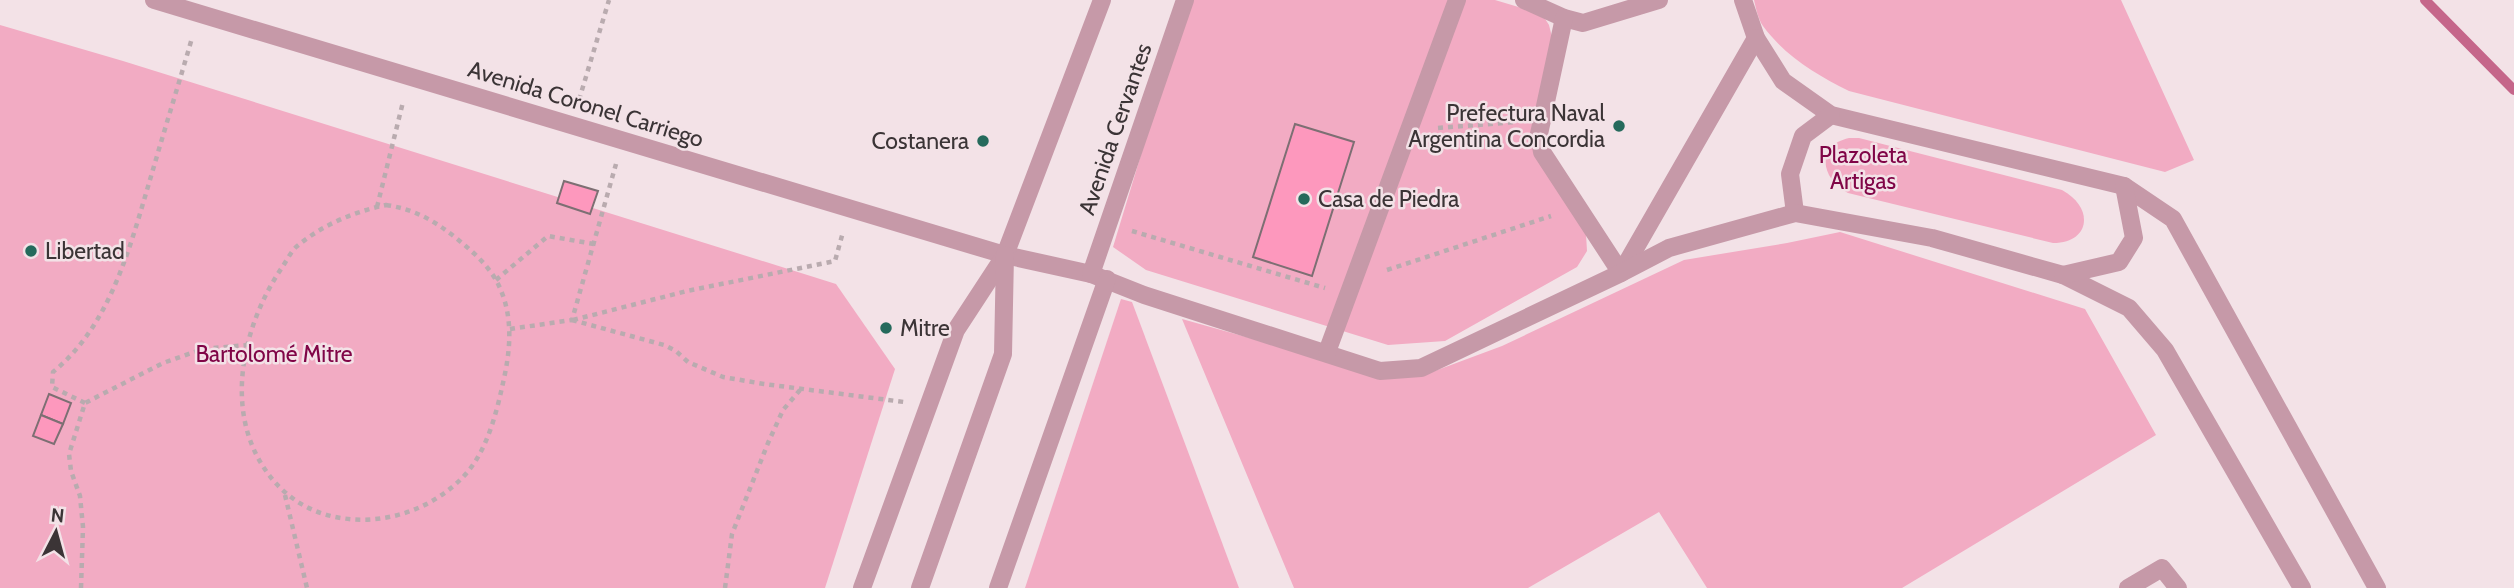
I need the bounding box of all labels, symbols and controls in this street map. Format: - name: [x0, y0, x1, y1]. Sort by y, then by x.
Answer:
- street label: Avenida Cervantes: [1073, 39, 1157, 219]
- street label: Avenida Coronel Carriego: [465, 55, 707, 153]
- place label: Prefectura Naval Argentina Concordia: [1408, 99, 1606, 153]
- marker: Prefectura Naval Argentina Concordia: [1611, 118, 1627, 134]
- place label: Costanera: [871, 127, 969, 155]
- marker: Costanera: [975, 133, 991, 149]
- park label: Plazoleta Artigas: [1819, 141, 1907, 195]
- place label: Casa de Piedra: [1318, 185, 1459, 213]
- marker: Casa de Piedra: [1296, 191, 1312, 207]
- place label: Libertad: [45, 237, 125, 265]
- marker: Libertad: [23, 243, 39, 259]
- place label: Mitre: [900, 314, 950, 342]
- marker: Mitre: [878, 320, 894, 336]
- park label: Bartolomé Mitre: [195, 340, 353, 368]
- north arrow: [21, 497, 91, 567]
- text: N: [50, 503, 66, 528]

